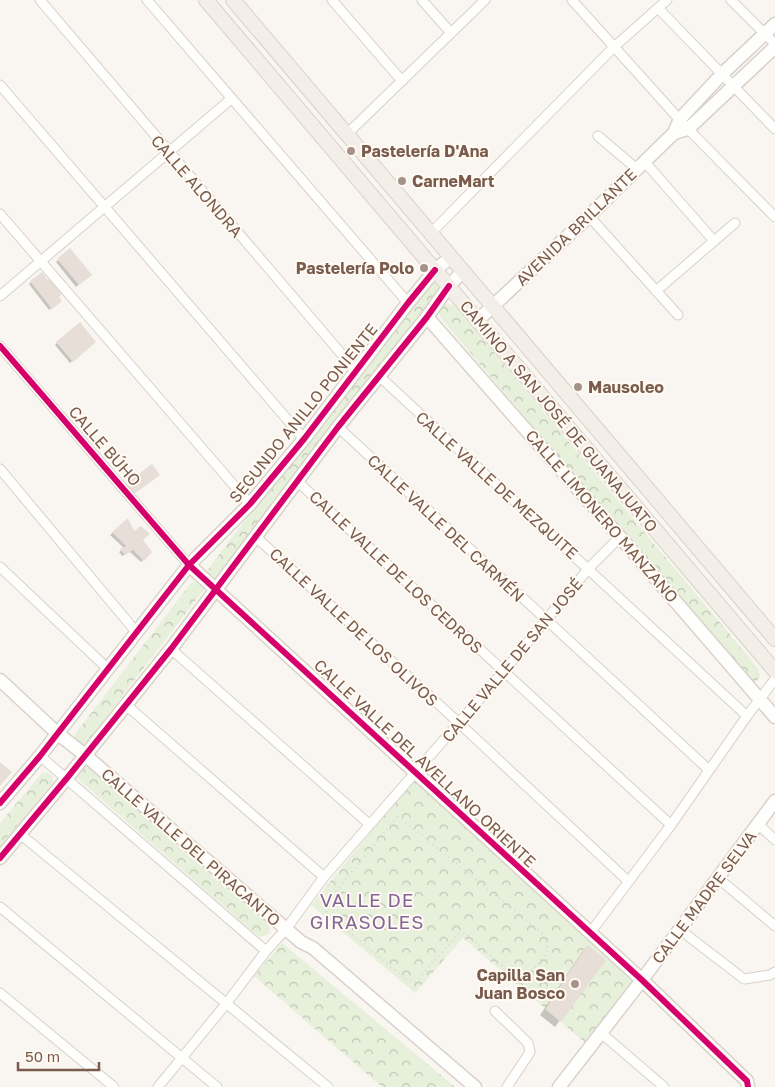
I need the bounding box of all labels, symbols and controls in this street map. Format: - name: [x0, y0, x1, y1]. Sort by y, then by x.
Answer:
- street label: CALLE ALONDRA: [147, 131, 247, 242]
- place label: Pastelería D'Ana: [361, 141, 489, 161]
- marker: Pastelería D'Ana: [345, 145, 357, 157]
- street label: AVENIDA BRILLANTE: [511, 164, 641, 290]
- place label: CarneMart: [412, 171, 494, 191]
- marker: CarneMart: [396, 175, 408, 187]
- place label: Pastelería Polo: [296, 258, 414, 278]
- marker: Pastelería Polo: [418, 262, 430, 274]
- street label: CAMINO A SAN JOSÉ DE GUANAJUATO: [456, 296, 662, 536]
- street label: SEGUNDO ANILLO PONIENTE: [225, 319, 381, 507]
- place label: Mausoleo: [588, 377, 664, 397]
- marker: Mausoleo: [572, 381, 584, 393]
- street label: CALLE BÚHO: [65, 402, 145, 490]
- street label: CALLE VALLE DE MEZQUITE: [412, 407, 582, 563]
- street label: CALLE LIMONERO MANZANO: [521, 425, 683, 607]
- street label: CALLE VALLE DEL CARMÉN: [363, 450, 529, 606]
- street label: CALLE VALLE DE LOS CEDROS: [305, 486, 487, 658]
- street label: CALLE VALLE DE LOS OLIVOS: [266, 544, 442, 710]
- street label: CALLE VALLE DE SAN JOSÉ: [438, 574, 586, 746]
- street label: CALLE VALLE DEL AVELLANO ORIENTE: [310, 655, 540, 871]
- street label: CALLE VALLE DEL PIRACANTO: [97, 764, 285, 930]
- street label: CALLE MADRE SELVA: [648, 826, 761, 967]
- district label: VALLE DE GIRASOLES: [310, 888, 424, 933]
- place label: Capilla San Juan Bosco: [475, 965, 565, 1003]
- marker: Capilla San Juan Bosco: [569, 978, 581, 990]
- scale bar: [18, 1040, 99, 1072]
- text: 50 m: [25, 1047, 60, 1065]

